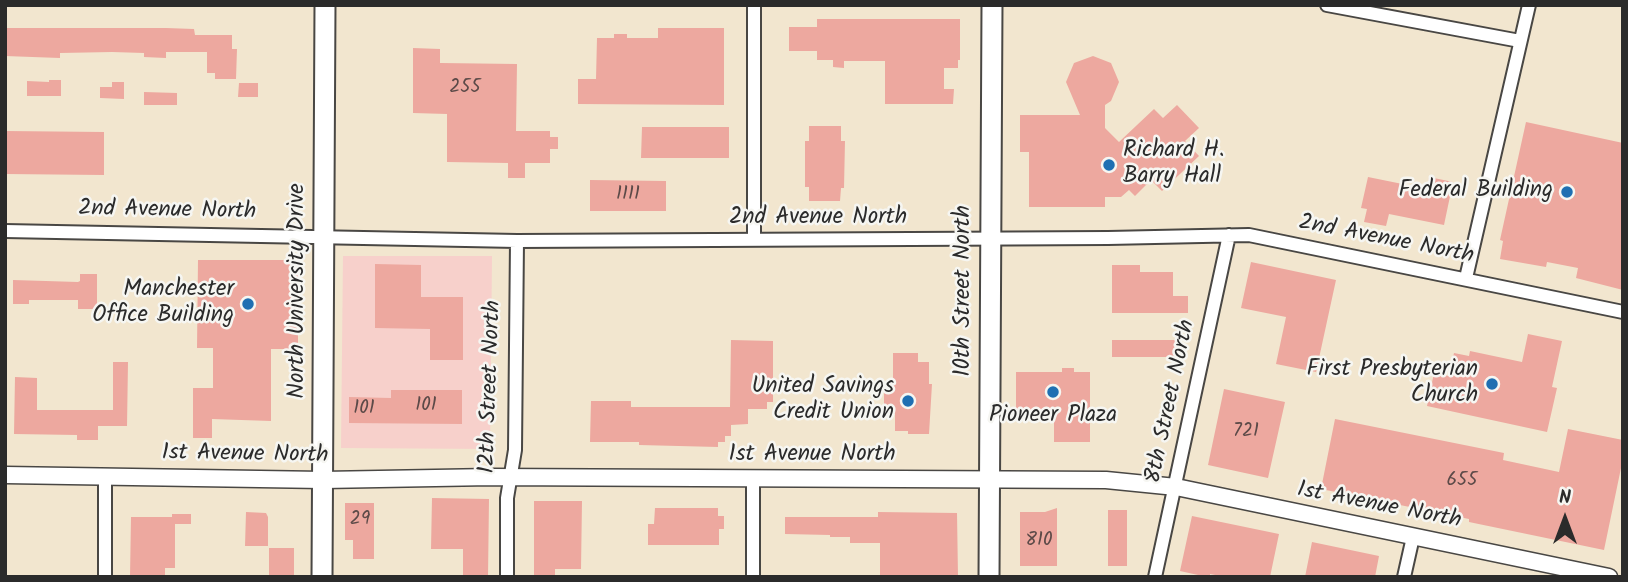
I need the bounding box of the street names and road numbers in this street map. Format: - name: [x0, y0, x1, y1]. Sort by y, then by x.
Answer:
- street label: North University Drive: [285, 183, 313, 399]
- street label: 2nd Avenue North: [78, 197, 256, 227]
- street label: 2nd Avenue North: [729, 205, 907, 233]
- street label: 10th Street North: [951, 205, 979, 377]
- street label: 2nd Avenue North: [1296, 210, 1476, 272]
- street label: 12th Street North: [475, 300, 509, 474]
- street label: 8th Street North: [1141, 318, 1203, 486]
- street label: 1st Avenue North: [161, 441, 329, 471]
- street label: 1st Avenue North: [729, 442, 895, 470]
- street label: 1st Avenue North: [1294, 478, 1464, 536]

